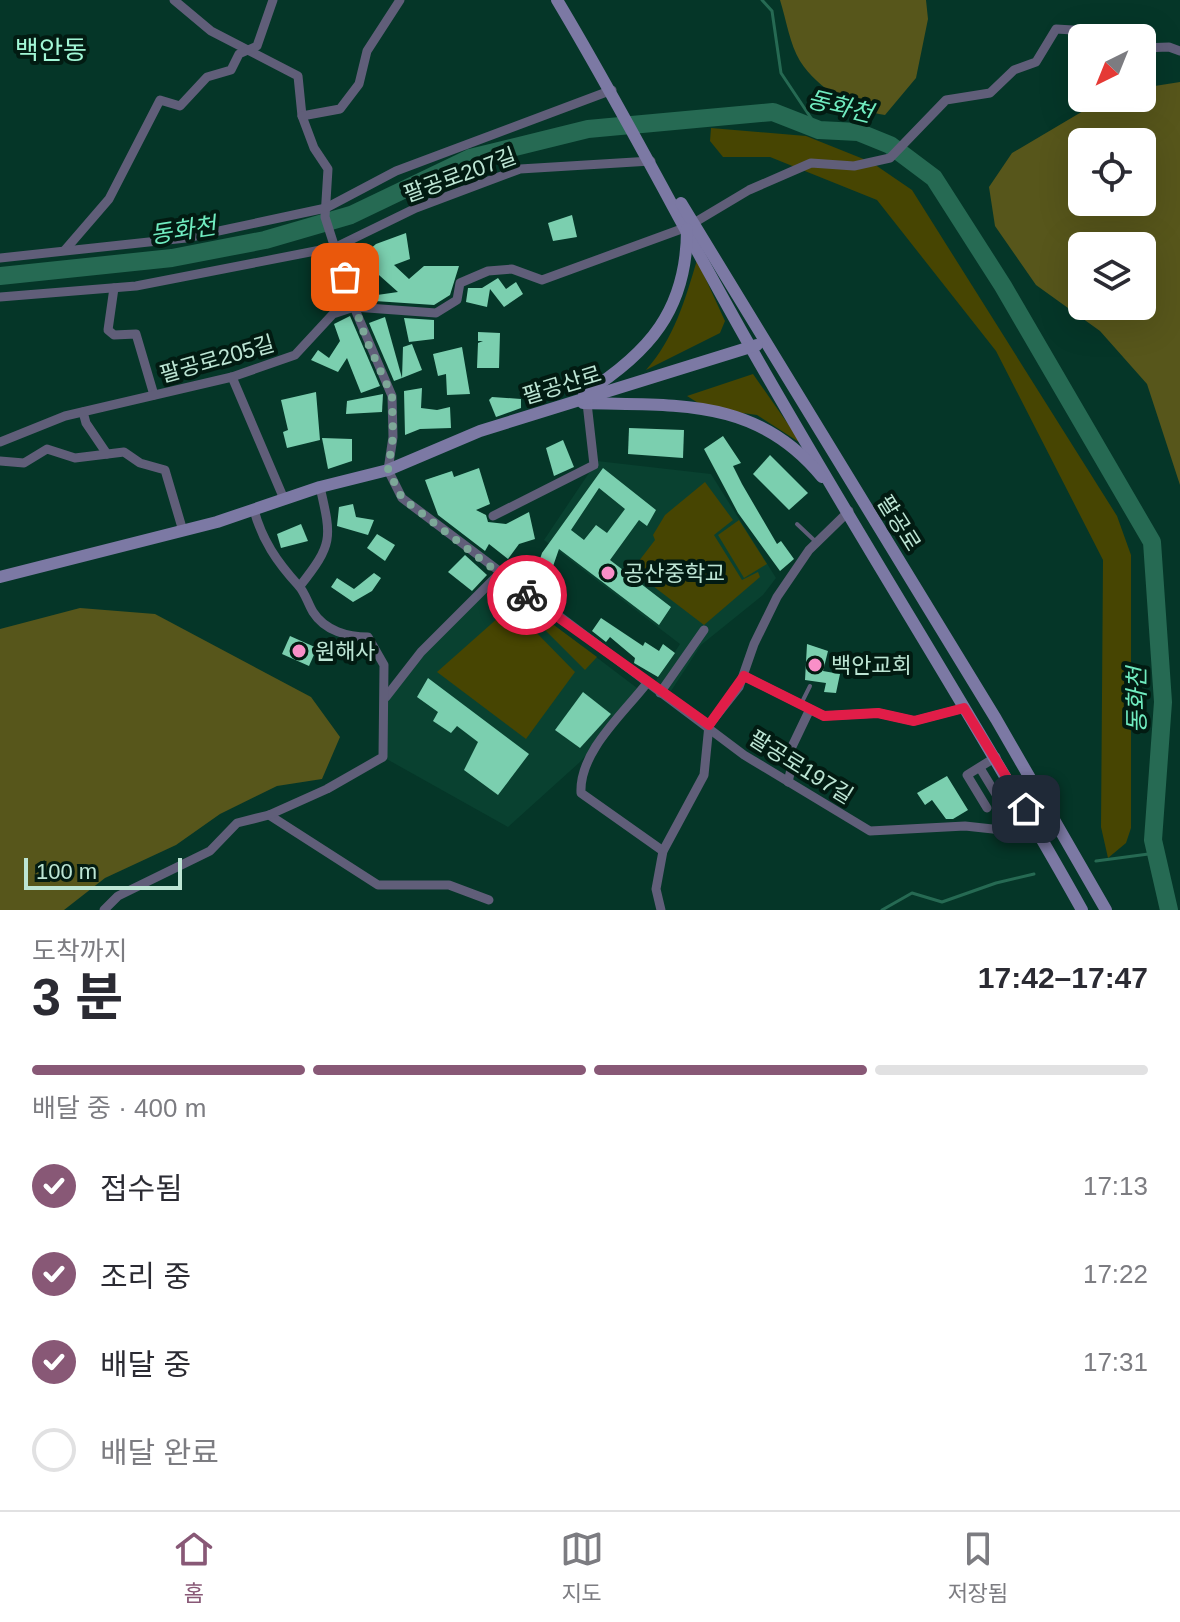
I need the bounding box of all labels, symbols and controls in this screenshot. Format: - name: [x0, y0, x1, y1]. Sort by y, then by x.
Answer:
- north arrow: [1068, 24, 1156, 112]
- map controls: [1068, 24, 1156, 320]
- district label: 백안동: [15, 35, 87, 65]
- water label: 동화천: [805, 85, 878, 128]
- button: locate: [1068, 128, 1156, 216]
- street label: 팔공로207길: [400, 143, 520, 207]
- water label: 동화천: [148, 211, 221, 249]
- button: layers: [1068, 232, 1156, 320]
- pin: [311, 243, 379, 311]
- icon: bag: [323, 255, 367, 299]
- street label: 팔공로205길: [157, 331, 277, 387]
- street label: 팔공산로: [520, 361, 604, 409]
- street label: 팔공로: [872, 491, 926, 555]
- courier: [487, 555, 567, 635]
- place label: 공산중학교: [624, 561, 725, 586]
- marker: 공산중학교: [599, 564, 617, 582]
- icon: bike: [505, 573, 549, 617]
- place label: 원해사: [315, 639, 376, 664]
- marker: 원해사: [290, 642, 308, 660]
- place label: 백안교회: [831, 653, 912, 678]
- marker: 백안교회: [806, 656, 824, 674]
- water label: 동화천: [1123, 664, 1150, 733]
- street label: 팔공로197길: [744, 725, 858, 809]
- pin: [992, 775, 1060, 843]
- icon: home: [1004, 787, 1048, 831]
- scale bar: [24, 854, 182, 890]
- text: 100 m: [36, 859, 97, 884]
- text: 도착까지: [32, 936, 128, 966]
- text: 17:42–17:47: [978, 961, 1148, 994]
- text: 3 분: [32, 968, 123, 1026]
- text: 배달 중 · 400 m: [32, 1093, 206, 1123]
- icon: check: [32, 1164, 76, 1208]
- text: 17:13: [1083, 1171, 1148, 1201]
- text: 접수됨: [100, 1172, 183, 1205]
- icon: check: [32, 1252, 76, 1296]
- text: 17:22: [1083, 1259, 1148, 1289]
- text: 조리 중: [100, 1260, 191, 1293]
- icon: check: [32, 1340, 76, 1384]
- text: 17:31: [1083, 1347, 1148, 1377]
- text: 배달 중: [100, 1348, 191, 1381]
- text: 배달 완료: [100, 1436, 219, 1469]
- tab: 홈: [172, 1527, 216, 1607]
- tab: 지도: [560, 1527, 604, 1607]
- tab: 저장됨: [947, 1527, 1008, 1607]

